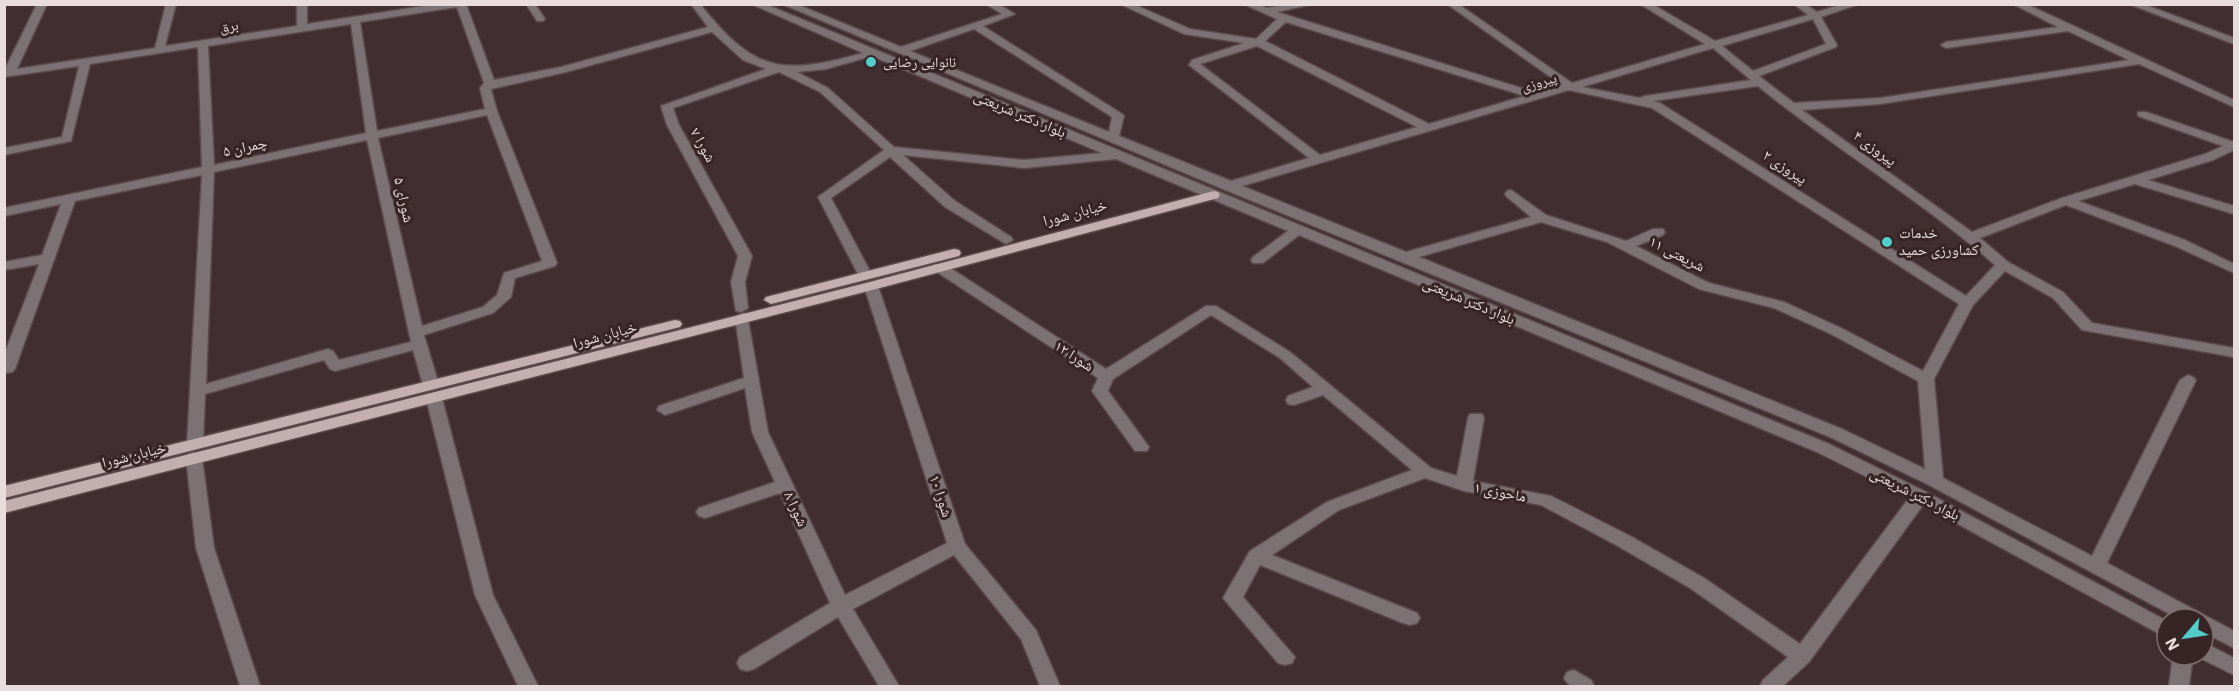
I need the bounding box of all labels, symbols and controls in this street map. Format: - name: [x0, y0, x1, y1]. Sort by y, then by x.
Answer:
- street label: برق: [218, 16, 240, 36]
- place label: نانوایی رضایی: [883, 53, 956, 71]
- marker: نانوایی رضایی: [864, 55, 878, 69]
- street label: پیروزی: [1519, 68, 1559, 96]
- street label: بلوار دکتر شریعتی: [971, 86, 1069, 142]
- street label: شورا ۷: [686, 124, 721, 165]
- street label: پیروزی ۴: [1849, 126, 1901, 170]
- street label: چمران ۵: [221, 133, 269, 161]
- street label: پیروزی ۲: [1759, 145, 1811, 189]
- street label: شورای ۵: [389, 175, 419, 225]
- street label: خیابان شورا: [1041, 195, 1110, 231]
- place label: خدمات کشاورزی حمید: [1899, 223, 1979, 260]
- street label: شریعتی ۱۱: [1646, 231, 1708, 277]
- marker: خدمات کشاورزی حمید: [1880, 235, 1894, 249]
- street label: بلوار دکتر شریعتی: [1420, 273, 1518, 329]
- street label: خیابان شورا: [571, 317, 640, 353]
- street label: شورا ۱۲: [1051, 336, 1098, 375]
- street label: خیابان شورا: [100, 437, 169, 473]
- street label: بلوار دکتر شریعتی: [1867, 463, 1963, 525]
- street label: شورا ۱۰: [926, 472, 957, 519]
- street label: ماحوزی ۱: [1472, 477, 1528, 507]
- street label: شورا ۸: [780, 488, 813, 529]
- north arrow: [2155, 607, 2215, 667]
- text: N: [2160, 634, 2183, 654]

